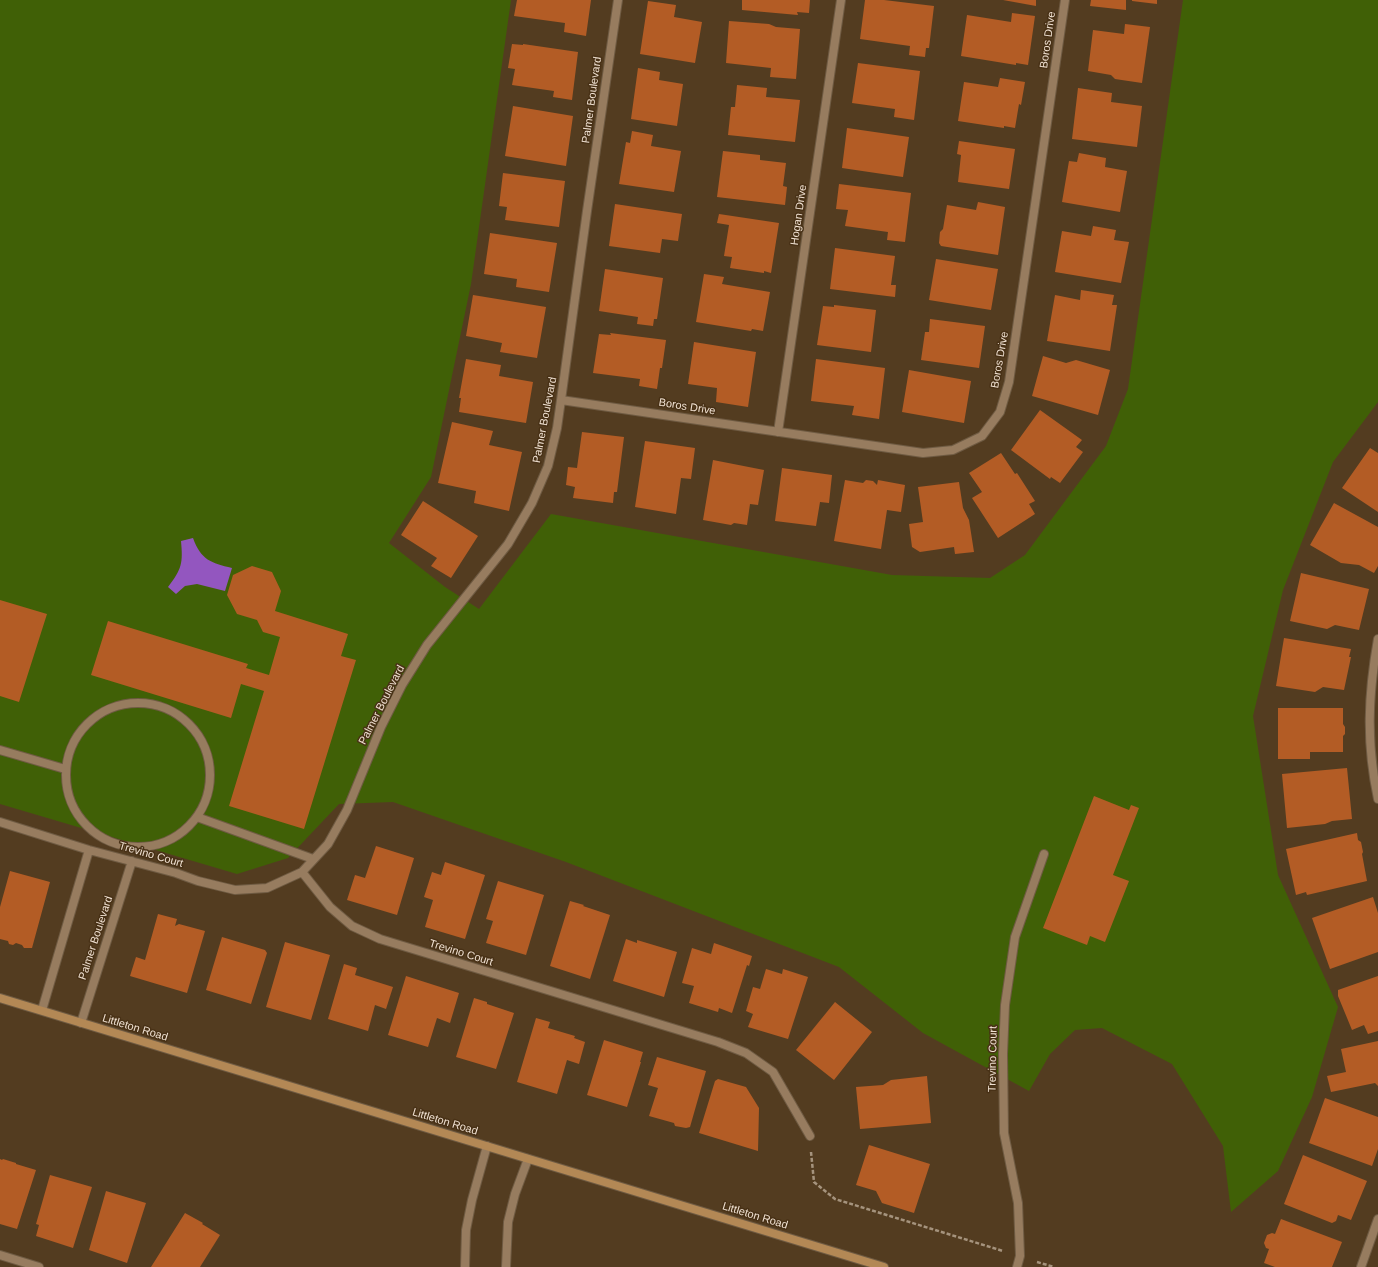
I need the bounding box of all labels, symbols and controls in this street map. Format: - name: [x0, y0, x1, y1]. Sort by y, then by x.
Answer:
- street label: Boros Drive: [1037, 11, 1059, 69]
- street label: Palmer Boulevard: [579, 56, 605, 144]
- street label: Hogan Drive: [788, 184, 810, 246]
- street label: Boros Drive: [989, 331, 1011, 389]
- street label: Palmer Boulevard: [530, 376, 560, 464]
- street label: Boros Drive: [658, 396, 716, 418]
- street label: Palmer Boulevard: [356, 663, 408, 747]
- street label: Trevino Court: [117, 840, 185, 870]
- street label: Palmer Boulevard: [76, 894, 116, 982]
- street label: Trevino Court: [427, 937, 495, 969]
- street label: Littleton Road: [101, 1012, 169, 1044]
- street label: Trevino Court: [986, 1026, 1000, 1092]
- street label: Littleton Road: [411, 1106, 479, 1138]
- street label: Littleton Road: [721, 1200, 789, 1232]

